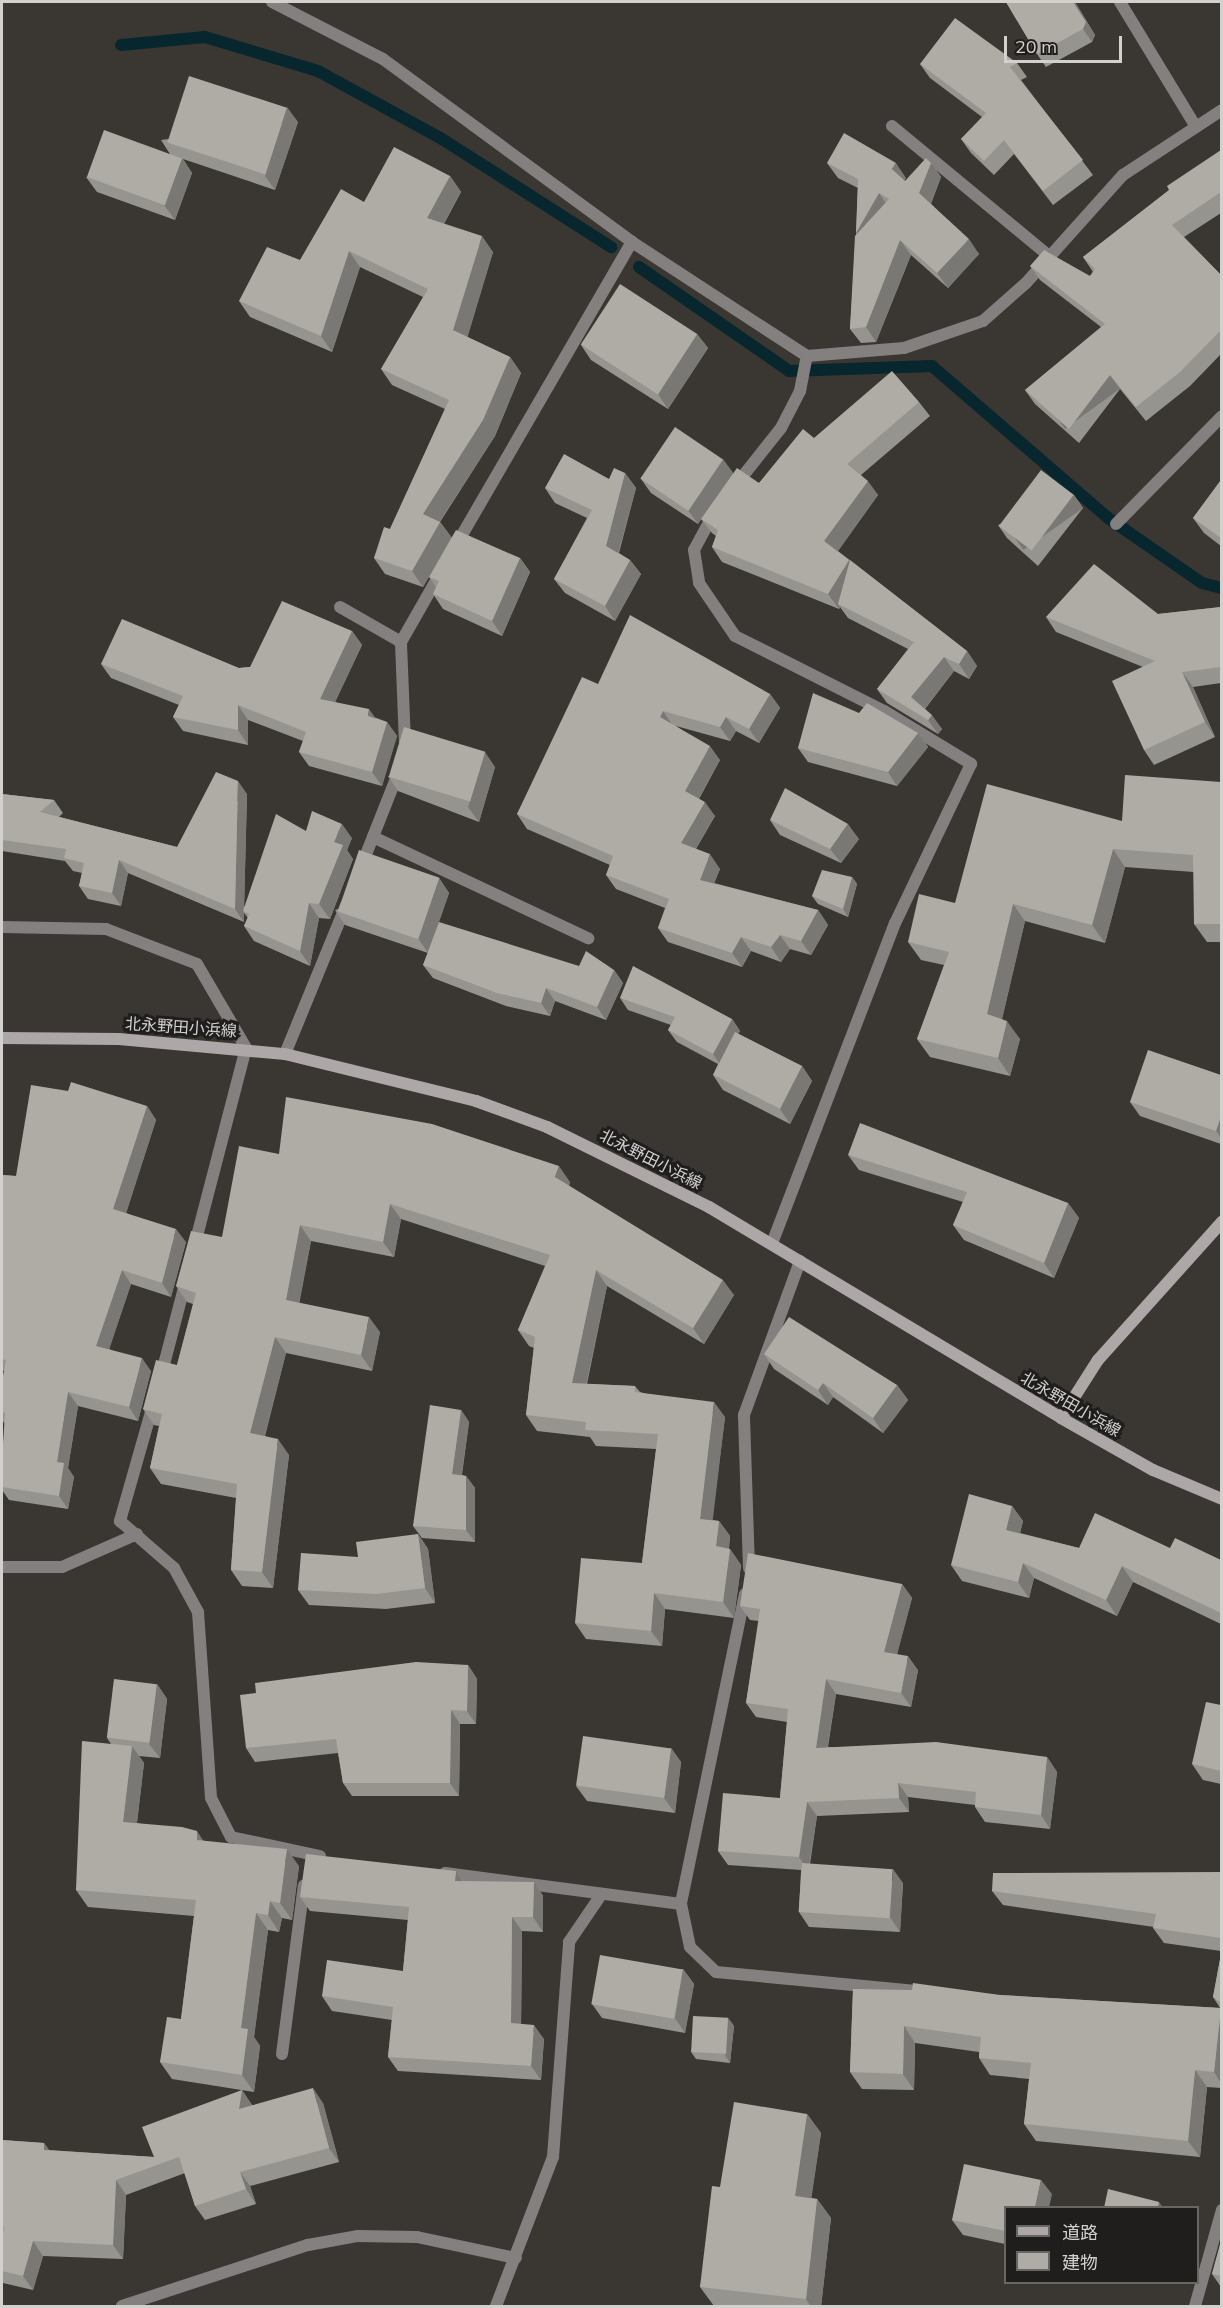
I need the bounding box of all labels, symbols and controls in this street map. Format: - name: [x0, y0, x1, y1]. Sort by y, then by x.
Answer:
- scale bar: [1007, 24, 1126, 62]
- text: 20 m: [1015, 35, 1057, 58]
- street label: 北永野田小浜線: [124, 1014, 238, 1040]
- street label: 北永野田小浜線: [597, 1125, 705, 1193]
- street label: 北永野田小浜線: [1018, 1368, 1124, 1440]
- legend: [1004, 2206, 1199, 2284]
- text: 道路: [1062, 2221, 1098, 2244]
- text: 建物: [1062, 2251, 1098, 2274]

